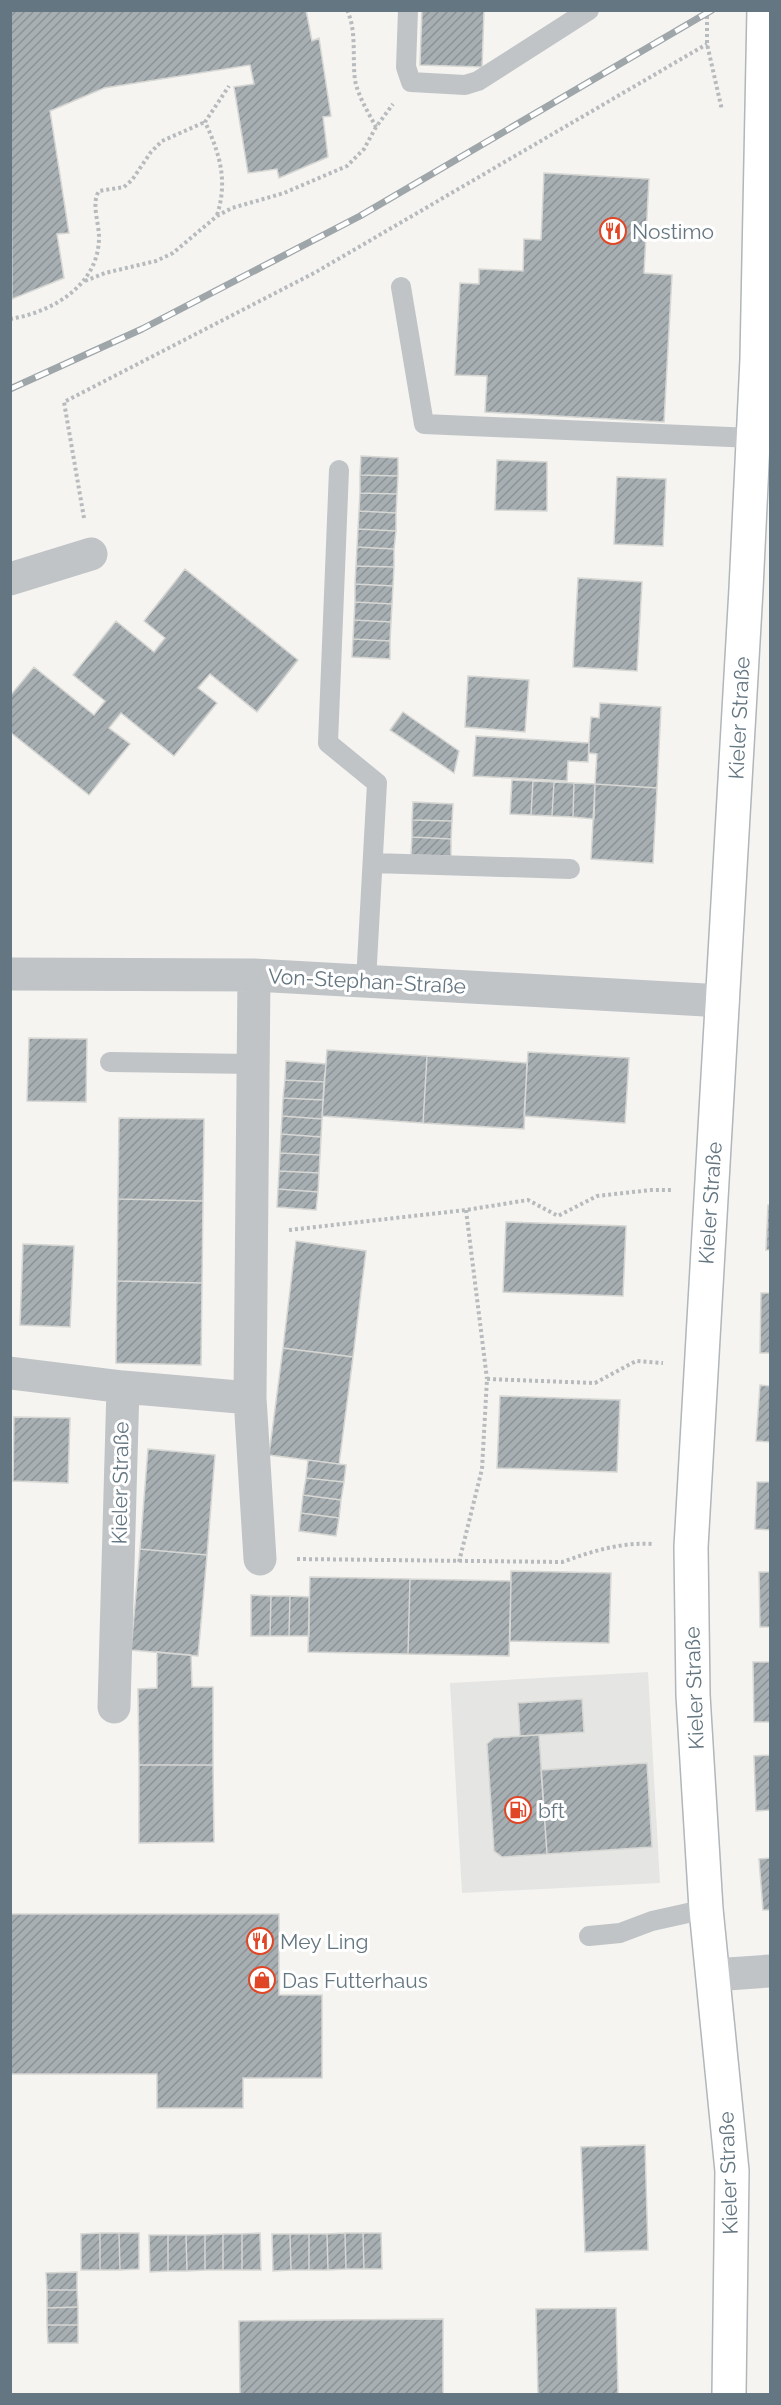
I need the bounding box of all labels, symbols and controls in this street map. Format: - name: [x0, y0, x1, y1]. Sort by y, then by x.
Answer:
- restaurant icon: Nostimo: [598, 216, 628, 246]
- place label: Nostimo: [632, 219, 714, 244]
- street label: Kieler Straße: [723, 656, 755, 780]
- street label: Von-Stephan-Straße: [267, 963, 467, 999]
- street label: Kieler Straße: [693, 1141, 727, 1265]
- street label: Kieler Straße: [106, 1421, 134, 1545]
- street label: Kieler Straße: [679, 1626, 709, 1750]
- fuel station icon: bft: [503, 1795, 533, 1825]
- place label: bft: [538, 1798, 565, 1823]
- restaurant icon: Mey Ling: [245, 1926, 275, 1956]
- place label: Mey Ling: [280, 1929, 368, 1954]
- shop icon: Das Futterhaus: [247, 1965, 277, 1995]
- place label: Das Futterhaus: [282, 1968, 428, 1993]
- street label: Kieler Straße: [713, 2111, 743, 2235]

